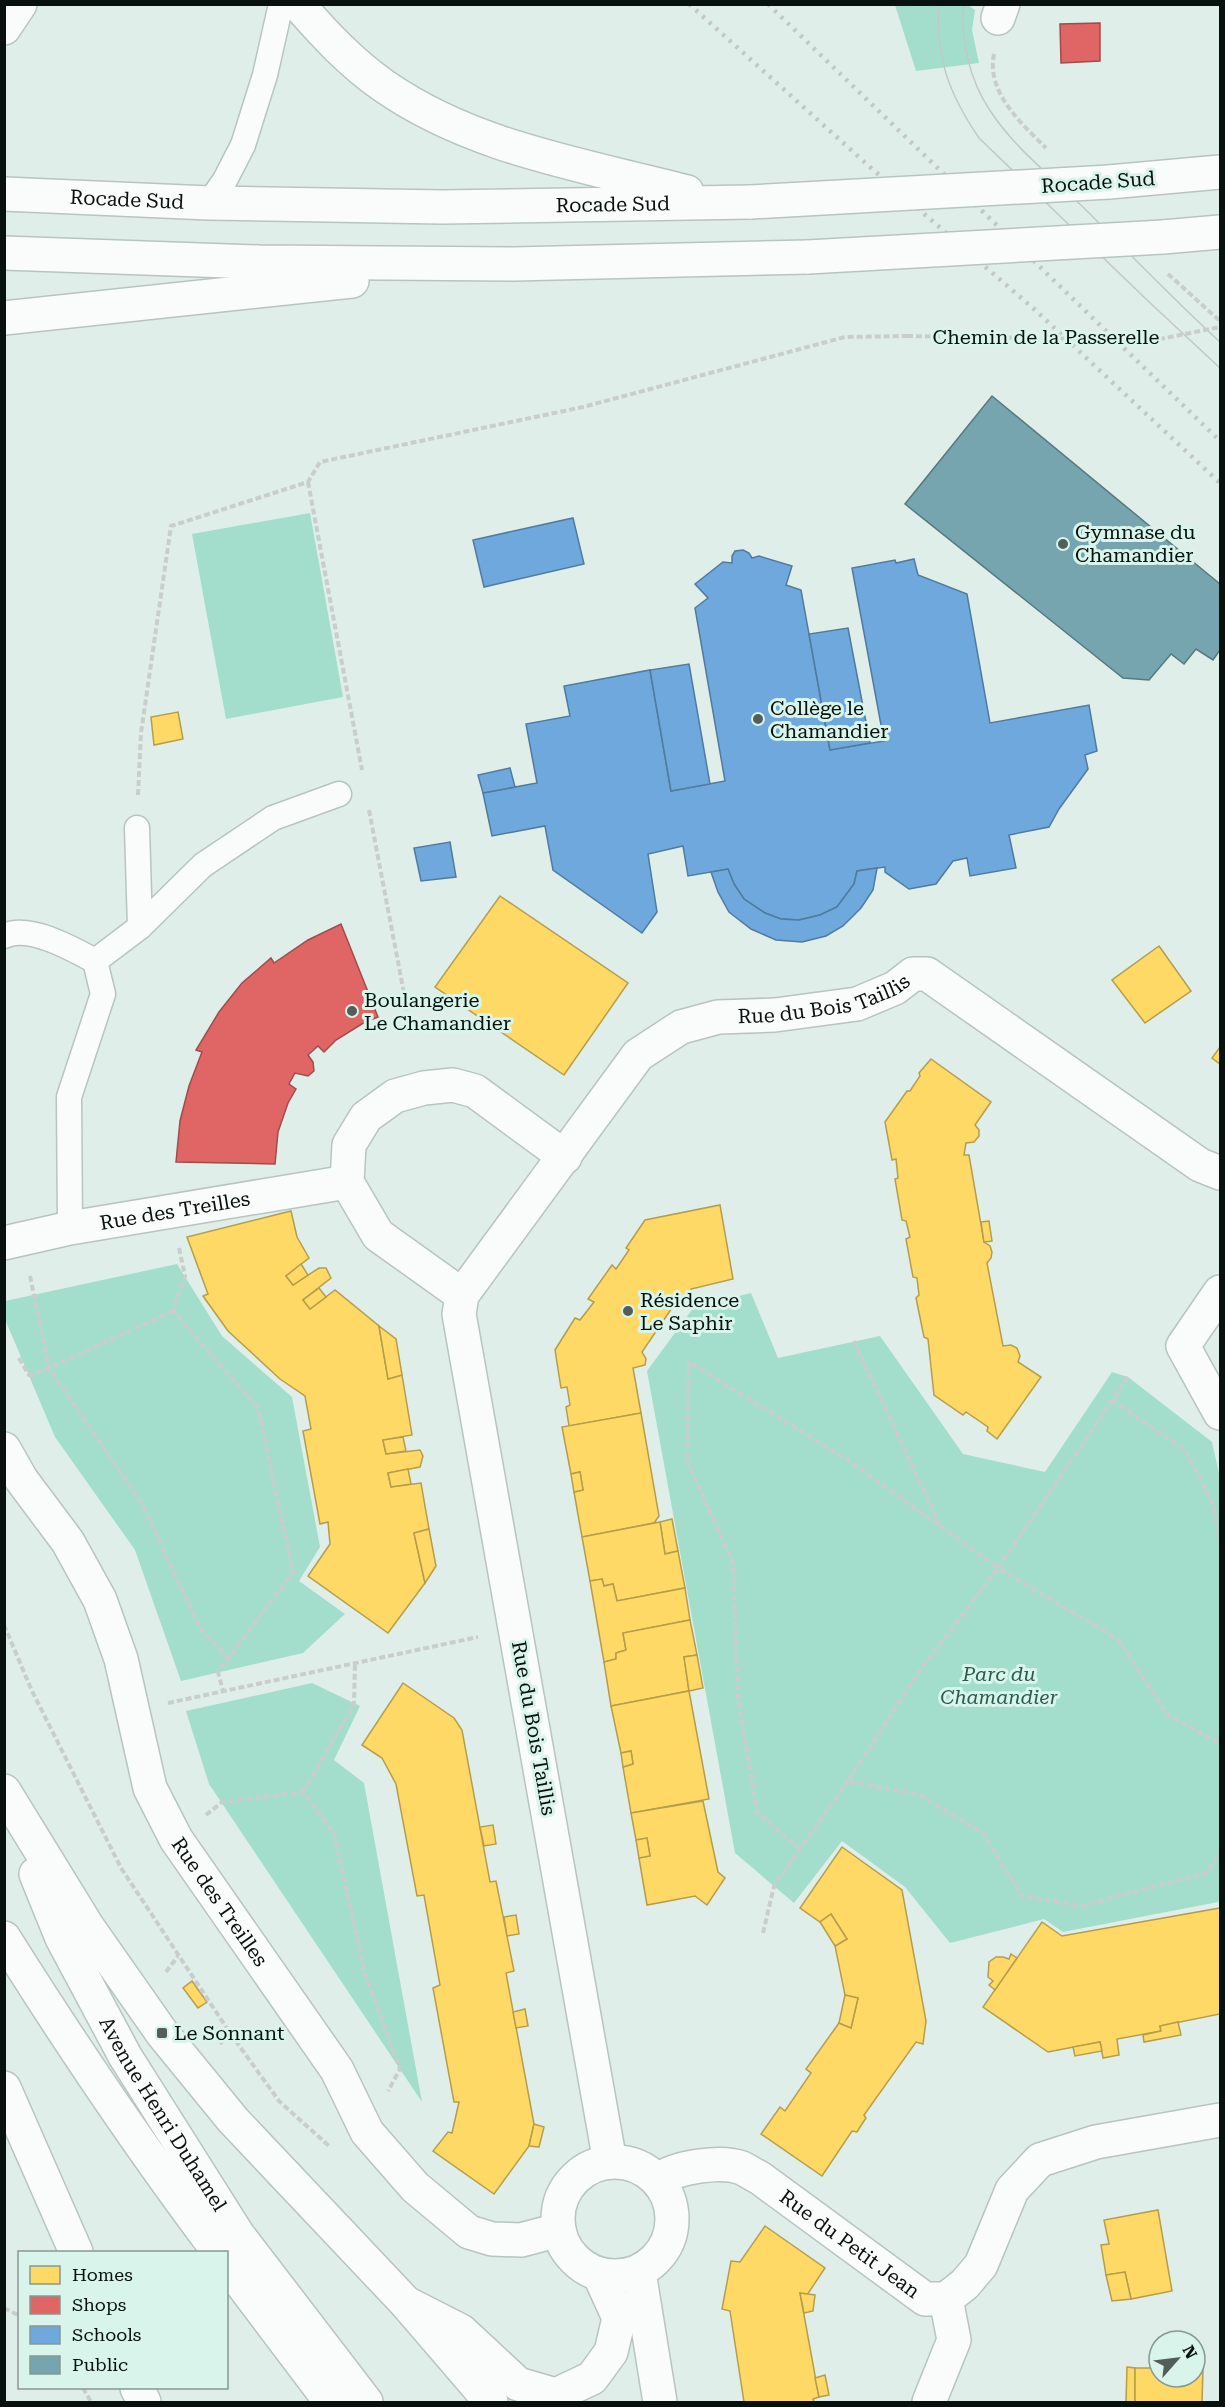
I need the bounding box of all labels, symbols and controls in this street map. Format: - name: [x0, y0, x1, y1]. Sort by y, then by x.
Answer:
- street label: Rocade Sud: [1040, 166, 1156, 198]
- street label: Rocade Sud: [69, 185, 185, 214]
- street label: Rocade Sud: [555, 191, 670, 217]
- street label: Chemin de la Passerelle: [933, 325, 1159, 349]
- place label: Gymnase du Chamandier: [1075, 520, 1196, 567]
- marker: Gymnase du Chamandier: [1056, 537, 1070, 551]
- place label: Collège le Chamandier: [770, 696, 888, 743]
- marker: Collège le Chamandier: [751, 712, 765, 726]
- street label: Rue du Bois Taillis: [737, 969, 915, 1028]
- place label: Boulangerie Le Chamandier: [364, 988, 511, 1035]
- marker: Boulangerie Le Chamandier: [345, 1004, 359, 1018]
- street label: Rue des Treilles: [98, 1186, 252, 1235]
- place label: Résidence Le Saphir: [640, 1288, 739, 1335]
- marker: Résidence Le Saphir: [621, 1304, 635, 1318]
- street label: Rue du Bois Taillis: [507, 1639, 561, 1817]
- park label: Parc du Chamandier: [940, 1662, 1058, 1709]
- street label: Rue des Treilles: [167, 1833, 273, 1971]
- street label: Avenue Henri Duhamel: [94, 2013, 232, 2215]
- place label: Le Sonnant: [174, 2021, 285, 2045]
- marker: Le Sonnant: [155, 2026, 169, 2040]
- street label: Rue du Petit Jean: [775, 2185, 925, 2303]
- legend: [18, 2251, 228, 2389]
- text: Homes: [72, 2264, 133, 2285]
- text: Shops: [72, 2294, 126, 2315]
- text: Schools: [72, 2324, 141, 2345]
- north arrow: [1147, 2329, 1207, 2389]
- text: N: [1179, 2342, 1201, 2362]
- text: Public: [72, 2354, 128, 2375]

